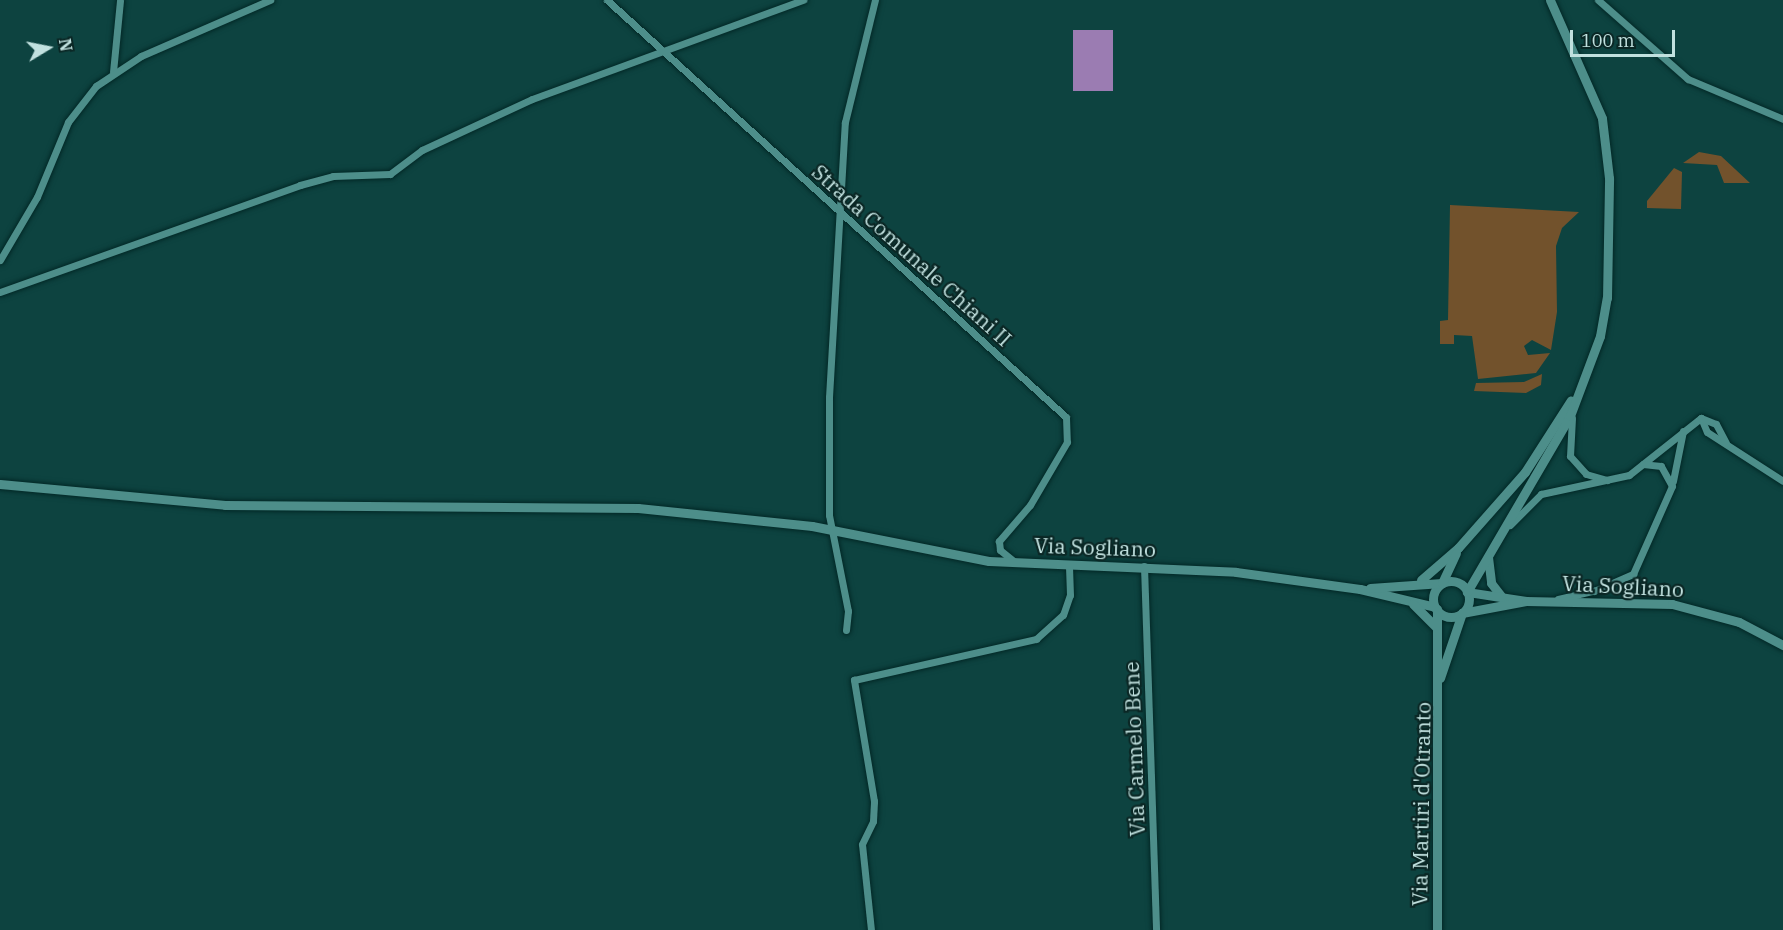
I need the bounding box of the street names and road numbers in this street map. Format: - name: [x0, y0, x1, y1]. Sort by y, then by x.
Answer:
- street label: Strada Comunale Chiani II: [807, 159, 1017, 351]
- street label: Via Sogliano: [1034, 532, 1156, 562]
- street label: Via Sogliano: [1562, 570, 1684, 602]
- street label: Via Carmelo Bene: [1118, 661, 1150, 837]
- street label: Via Martiri d'Otranto: [1407, 702, 1435, 906]

